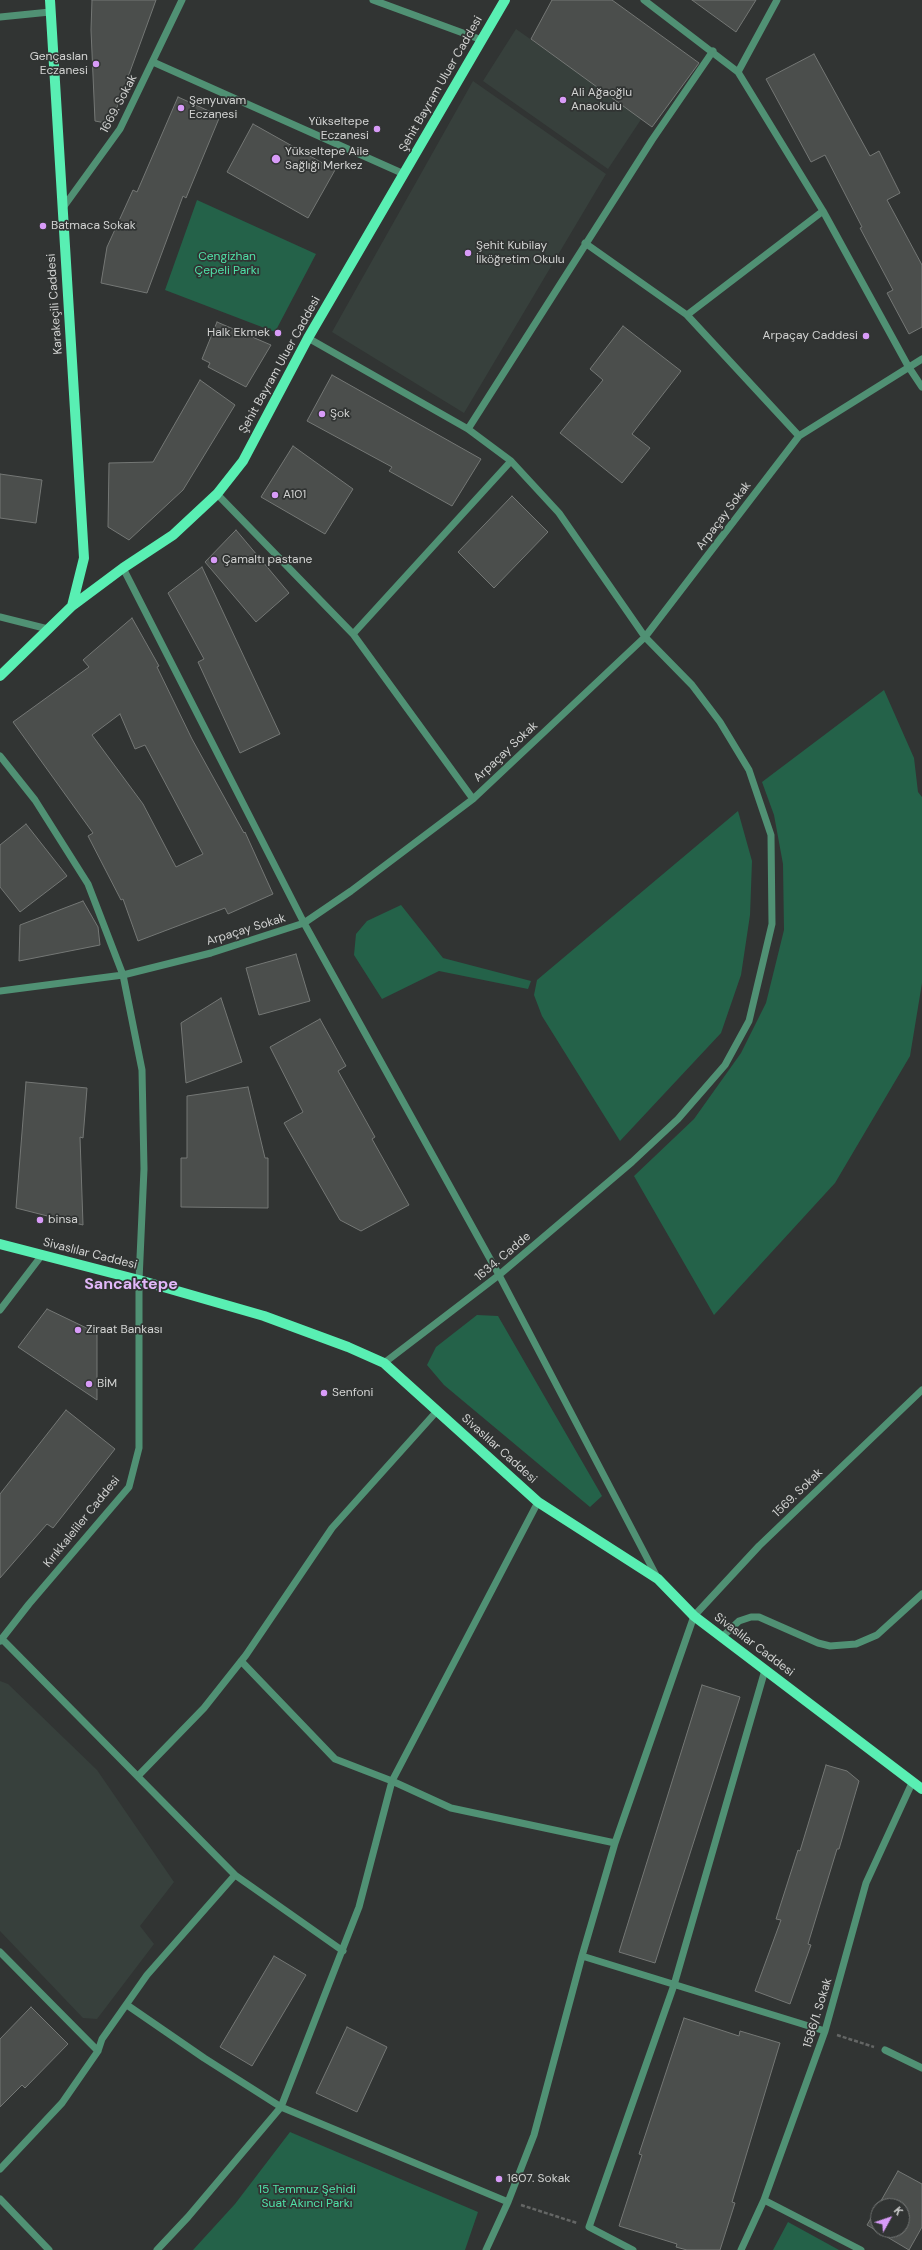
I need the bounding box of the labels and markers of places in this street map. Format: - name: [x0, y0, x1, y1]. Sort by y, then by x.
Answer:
- place label: Gençaslan Eczanesi: [30, 50, 88, 78]
- marker: Gençaslan Eczanesi: [91, 59, 101, 69]
- place label: Ali Ağaoğlu Anaokulu: [571, 86, 632, 114]
- place label: Şenyuvam Eczanesi: [189, 94, 246, 122]
- marker: Ali Ağaoğlu Anaokulu: [558, 95, 568, 105]
- marker: Şenyuvam Eczanesi: [176, 103, 186, 113]
- place label: Yükseltepe Eczanesi: [309, 115, 369, 143]
- marker: Yükseltepe Eczanesi: [372, 124, 382, 134]
- place label: Yükseltepe Aile Sağlığı Merkez: [285, 145, 369, 173]
- marker: Yükseltepe Aile Sağlığı Merkez: [270, 153, 282, 165]
- place label: Batmaca Sokak: [51, 219, 136, 233]
- marker: Batmaca Sokak: [38, 221, 48, 231]
- place label: Şehit Kubilay İlköğretim Okulu: [476, 239, 565, 267]
- marker: Şehit Kubilay İlköğretim Okulu: [463, 248, 473, 258]
- place label: Halk Ekmek: [207, 326, 270, 340]
- marker: Halk Ekmek: [273, 328, 283, 338]
- place label: Arpaçay Caddesi: [763, 329, 858, 343]
- marker: Arpaçay Caddesi: [861, 331, 871, 341]
- place label: Şok: [330, 407, 350, 421]
- marker: Şok: [317, 409, 327, 419]
- place label: A101: [283, 488, 306, 502]
- marker: A101: [270, 490, 280, 500]
- place label: Çamaltı pastane: [222, 553, 312, 567]
- marker: Çamaltı pastane: [209, 555, 219, 565]
- place label: binsa: [48, 1213, 78, 1227]
- marker: binsa: [35, 1215, 45, 1225]
- place label: Ziraat Bankası: [86, 1323, 162, 1337]
- marker: Ziraat Bankası: [73, 1325, 83, 1335]
- place label: BİM: [97, 1377, 117, 1391]
- marker: BİM: [84, 1379, 94, 1389]
- place label: Senfoni: [332, 1386, 373, 1400]
- marker: Senfoni: [319, 1388, 329, 1398]
- place label: 1607. Sokak: [507, 2172, 570, 2186]
- marker: 1607. Sokak: [494, 2174, 504, 2184]

